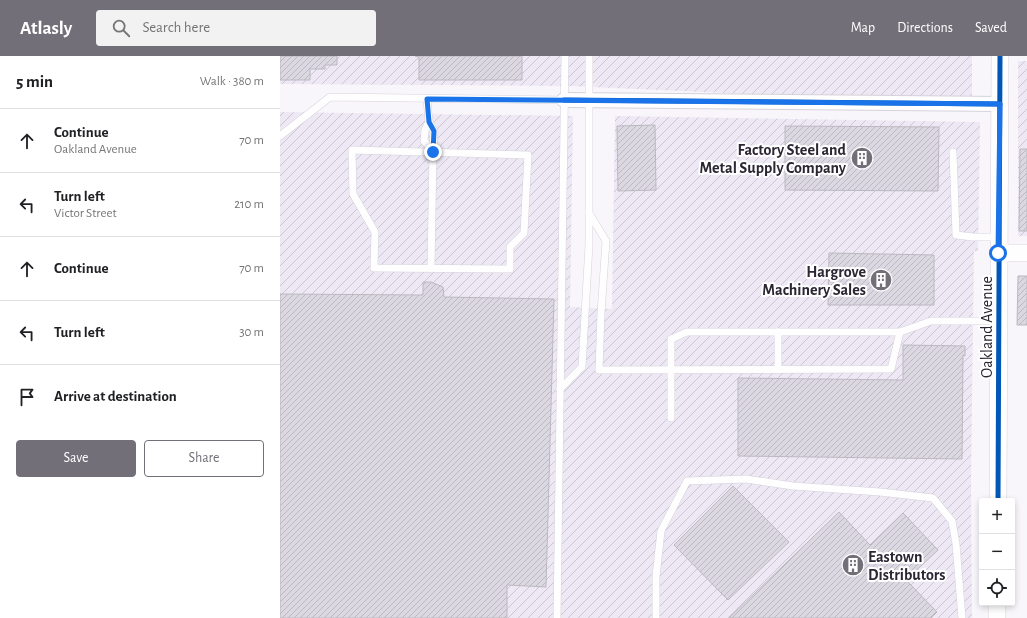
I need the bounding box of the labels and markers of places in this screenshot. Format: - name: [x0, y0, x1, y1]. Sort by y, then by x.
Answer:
- place label: Factory Steel and Metal Supply Company: [700, 142, 847, 177]
- building icon: Factory Steel and Metal Supply Company: [849, 145, 875, 171]
- place label: Hargrove Machinery Sales: [762, 264, 866, 299]
- building icon: Hargrove Machinery Sales: [868, 267, 894, 293]
- place label: Eastown Distributors: [868, 549, 946, 583]
- building icon: Eastown Distributors: [840, 552, 866, 578]

